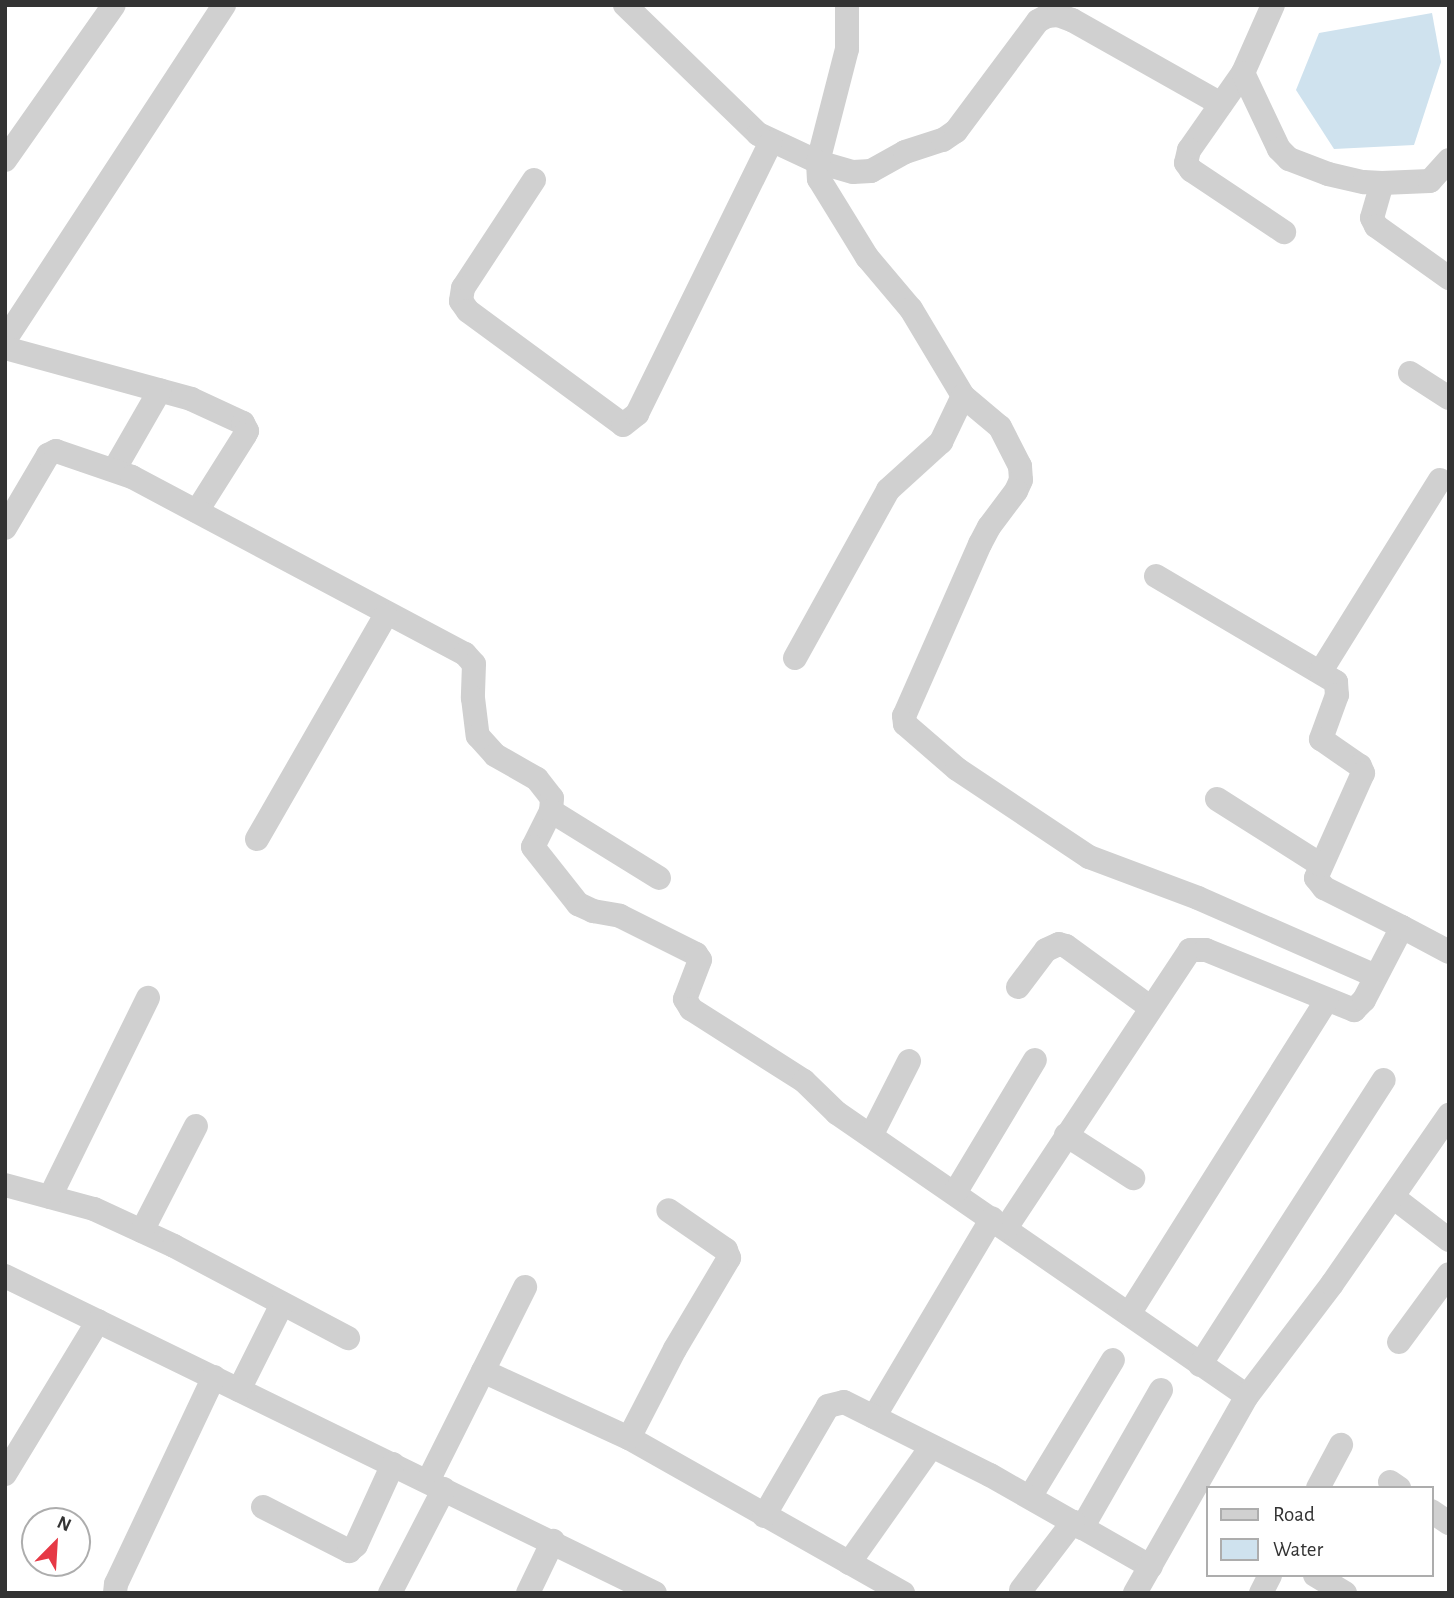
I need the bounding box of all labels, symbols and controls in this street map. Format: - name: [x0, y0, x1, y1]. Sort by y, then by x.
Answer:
- legend: [1206, 1486, 1433, 1577]
- text: Road: [1273, 1504, 1315, 1525]
- north arrow: [21, 1507, 91, 1577]
- text: N: [54, 1513, 74, 1536]
- text: Water: [1273, 1539, 1323, 1560]

